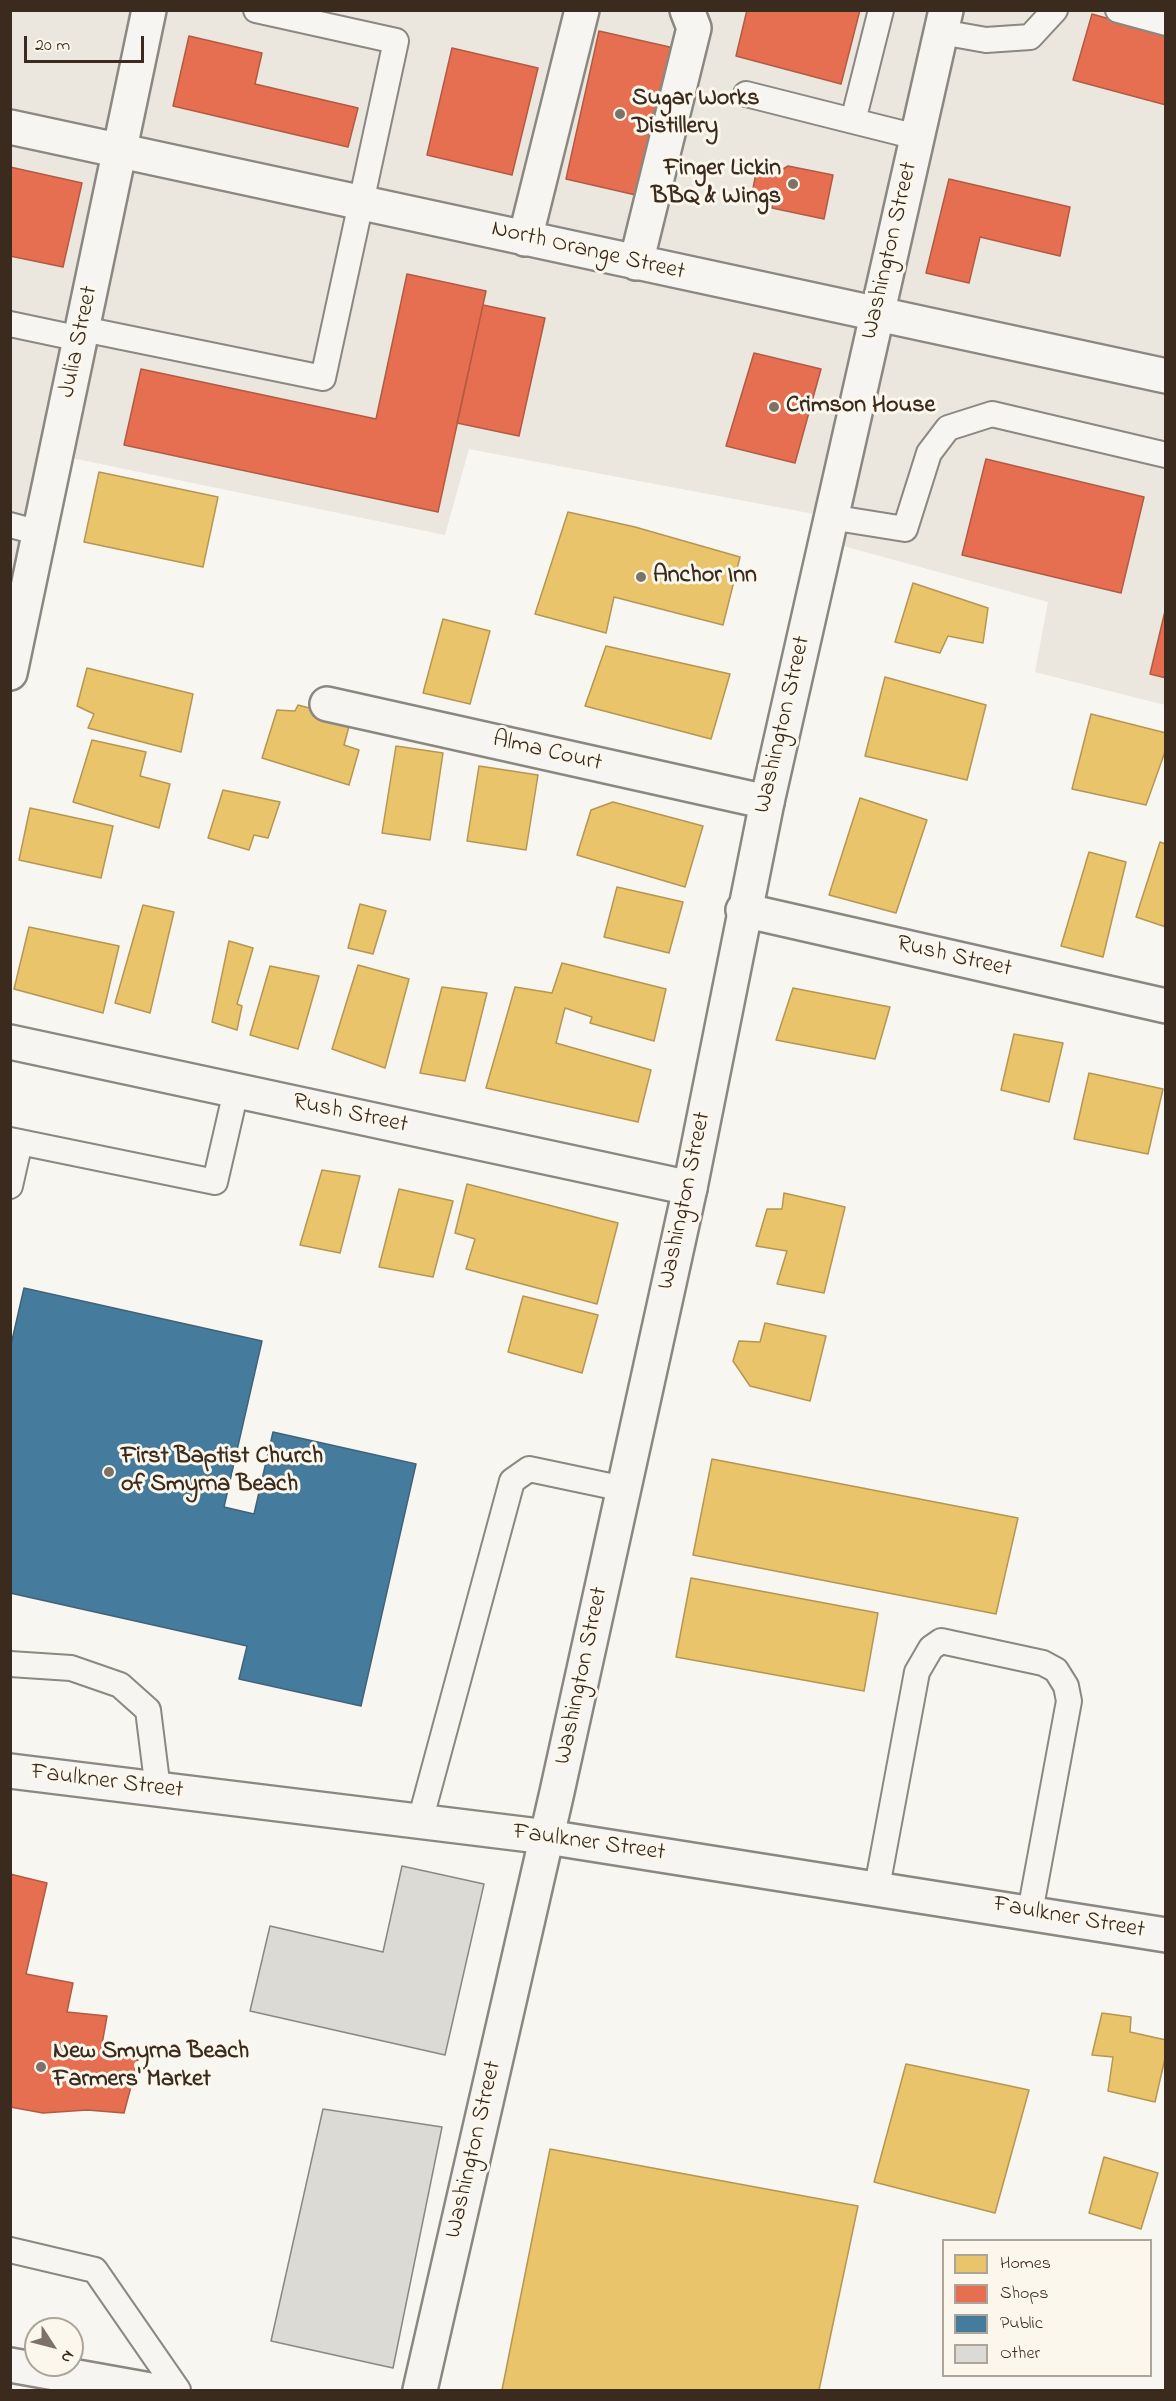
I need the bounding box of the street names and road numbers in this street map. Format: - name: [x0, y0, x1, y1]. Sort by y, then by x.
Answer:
- street label: Washington Street: [857, 160, 925, 342]
- street label: North Orange Street: [488, 216, 688, 288]
- street label: Julia Street: [54, 284, 106, 400]
- street label: Washington Street: [750, 634, 818, 816]
- street label: Alma Court: [490, 726, 604, 780]
- street label: Rush Street: [894, 931, 1014, 985]
- street label: Rush Street: [290, 1089, 410, 1141]
- street label: Washington Street: [653, 1109, 719, 1293]
- street label: Washington Street: [550, 1584, 616, 1768]
- street label: Faulkner Street: [29, 1759, 185, 1807]
- street label: Faulkner Street: [511, 1819, 667, 1869]
- street label: Faulkner Street: [991, 1892, 1147, 1946]
- street label: Washington Street: [441, 2059, 509, 2241]

